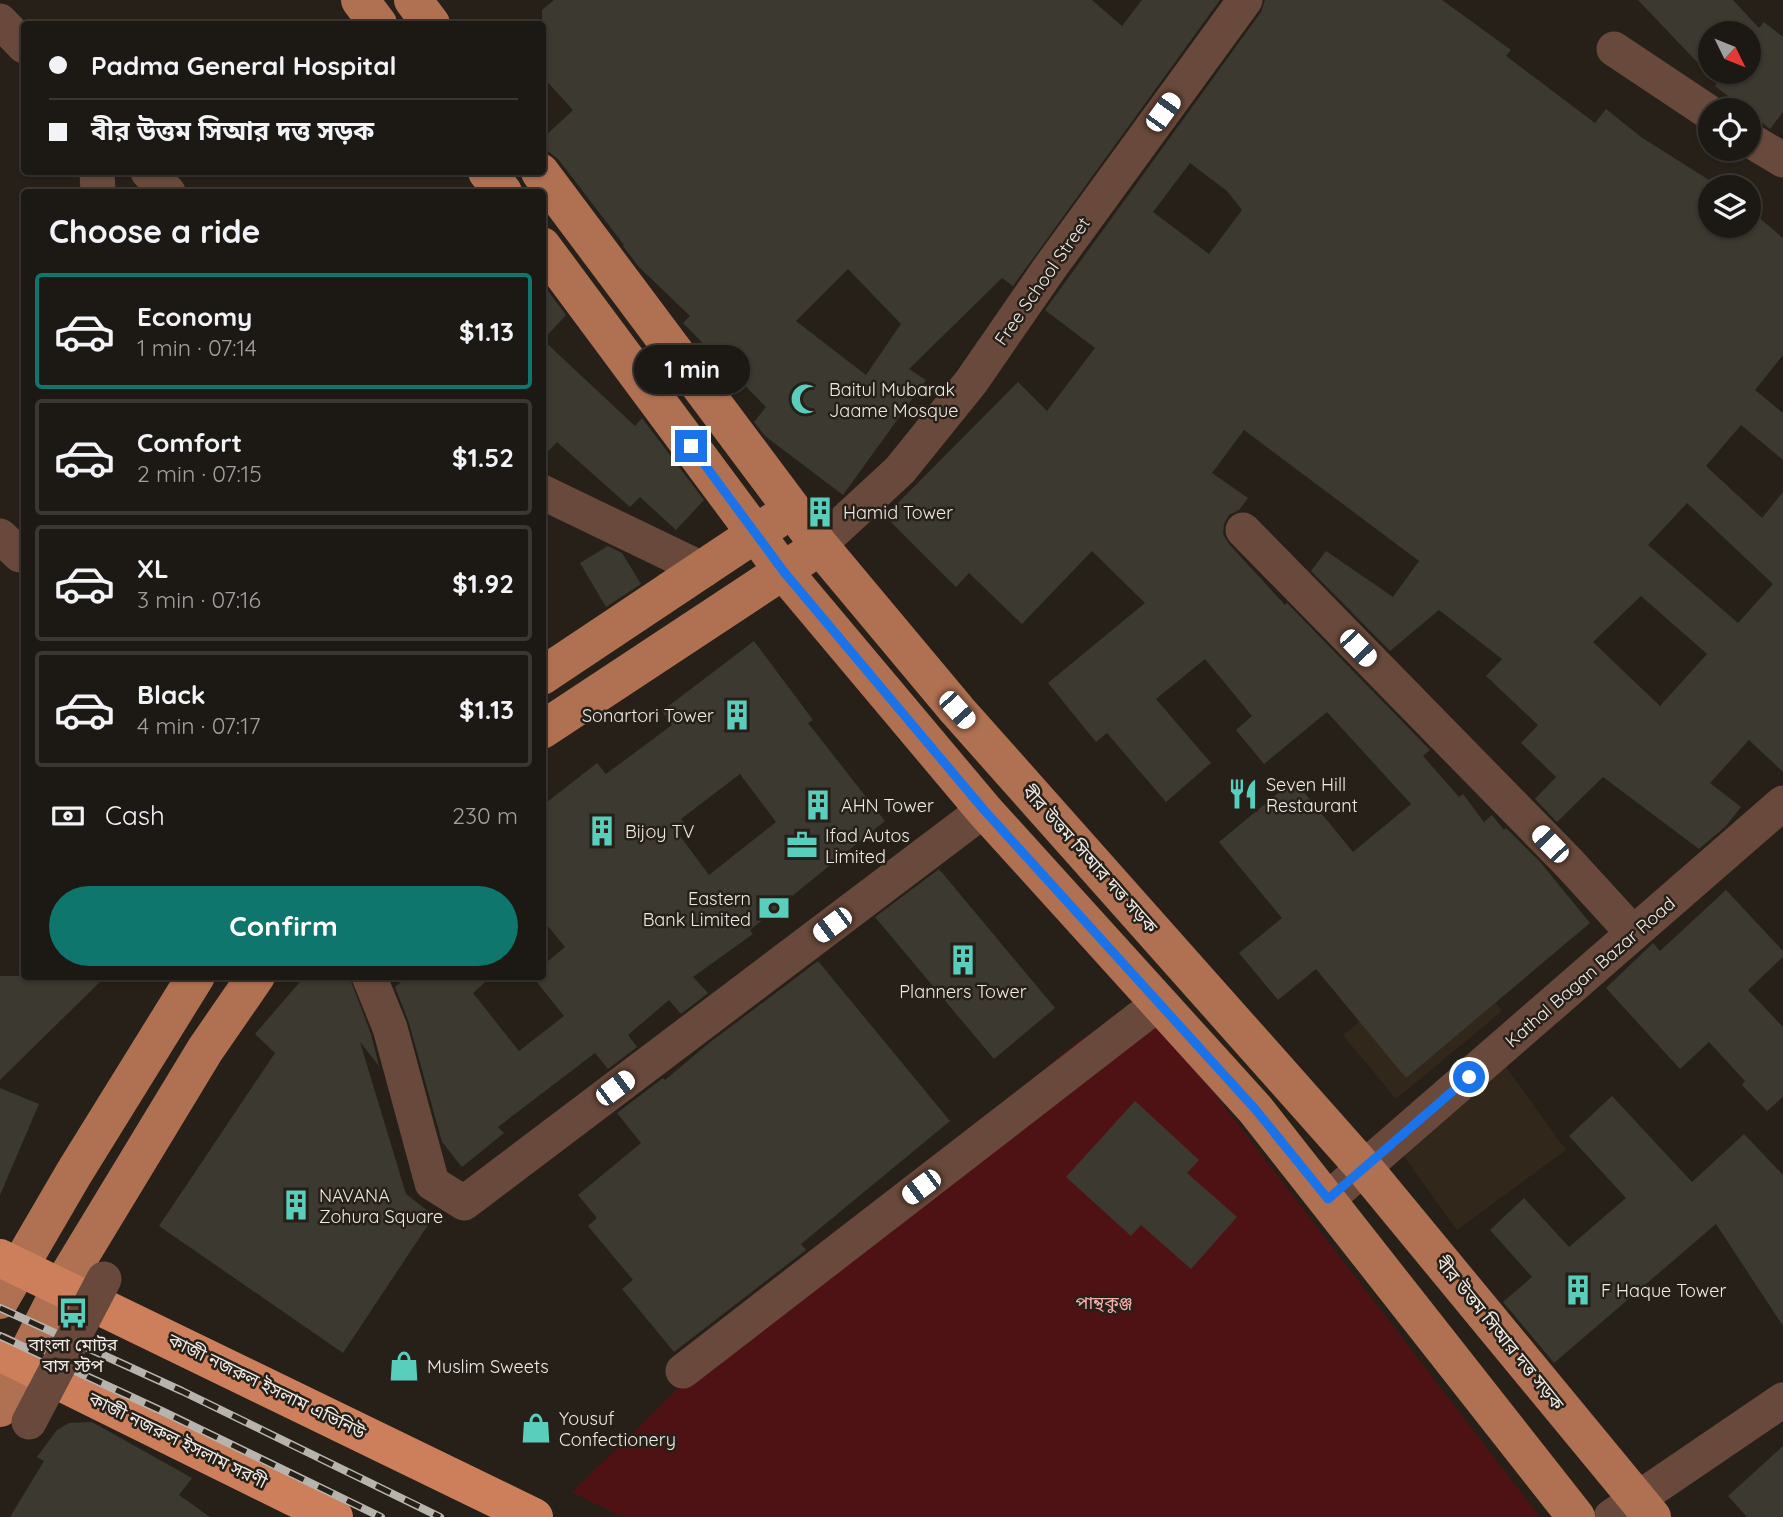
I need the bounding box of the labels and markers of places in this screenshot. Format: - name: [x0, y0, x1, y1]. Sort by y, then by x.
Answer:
- place label: Baitul Mubarak Jaame Mosque: [829, 378, 958, 422]
- mosque icon: Baitul Mubarak Jaame Mosque: [789, 382, 823, 416]
- building icon: Hamid Tower: [803, 495, 837, 529]
- place label: Hamid Tower: [843, 501, 953, 524]
- building icon: Sonartori Tower: [720, 698, 754, 732]
- place label: Sonartori Tower: [582, 704, 714, 727]
- place label: Seven Hill Restaurant: [1266, 773, 1358, 817]
- restaurant icon: Seven Hill Restaurant: [1226, 777, 1260, 811]
- building icon: AHN Tower: [801, 788, 835, 822]
- place label: AHN Tower: [841, 794, 934, 817]
- building icon: Bijoy TV: [585, 814, 619, 848]
- place label: Bijoy TV: [625, 820, 694, 843]
- place label: Ifad Autos Limited: [825, 824, 910, 868]
- office icon: Ifad Autos Limited: [785, 828, 819, 862]
- place label: Eastern Bank Limited: [643, 887, 751, 931]
- bank icon: Eastern Bank Limited: [757, 891, 791, 925]
- building icon: Planners Tower: [946, 943, 980, 977]
- place label: Planners Tower: [899, 980, 1027, 1003]
- place label: NAVANA Zohura Square: [319, 1184, 443, 1228]
- building icon: NAVANA Zohura Square: [279, 1188, 313, 1222]
- building icon: F Haque Tower: [1561, 1273, 1595, 1307]
- place label: F Haque Tower: [1601, 1279, 1726, 1302]
- bus stop icon: বাংলা মোটর বাস স্টপ: [56, 1296, 90, 1330]
- place label: বাংলা মোটর বাস স্টপ: [27, 1333, 118, 1377]
- shop icon: Muslim Sweets: [387, 1349, 421, 1383]
- place label: Muslim Sweets: [427, 1355, 549, 1378]
- place label: Yousuf Confectionery: [559, 1407, 676, 1451]
- shop icon: Yousuf Confectionery: [519, 1411, 553, 1445]

